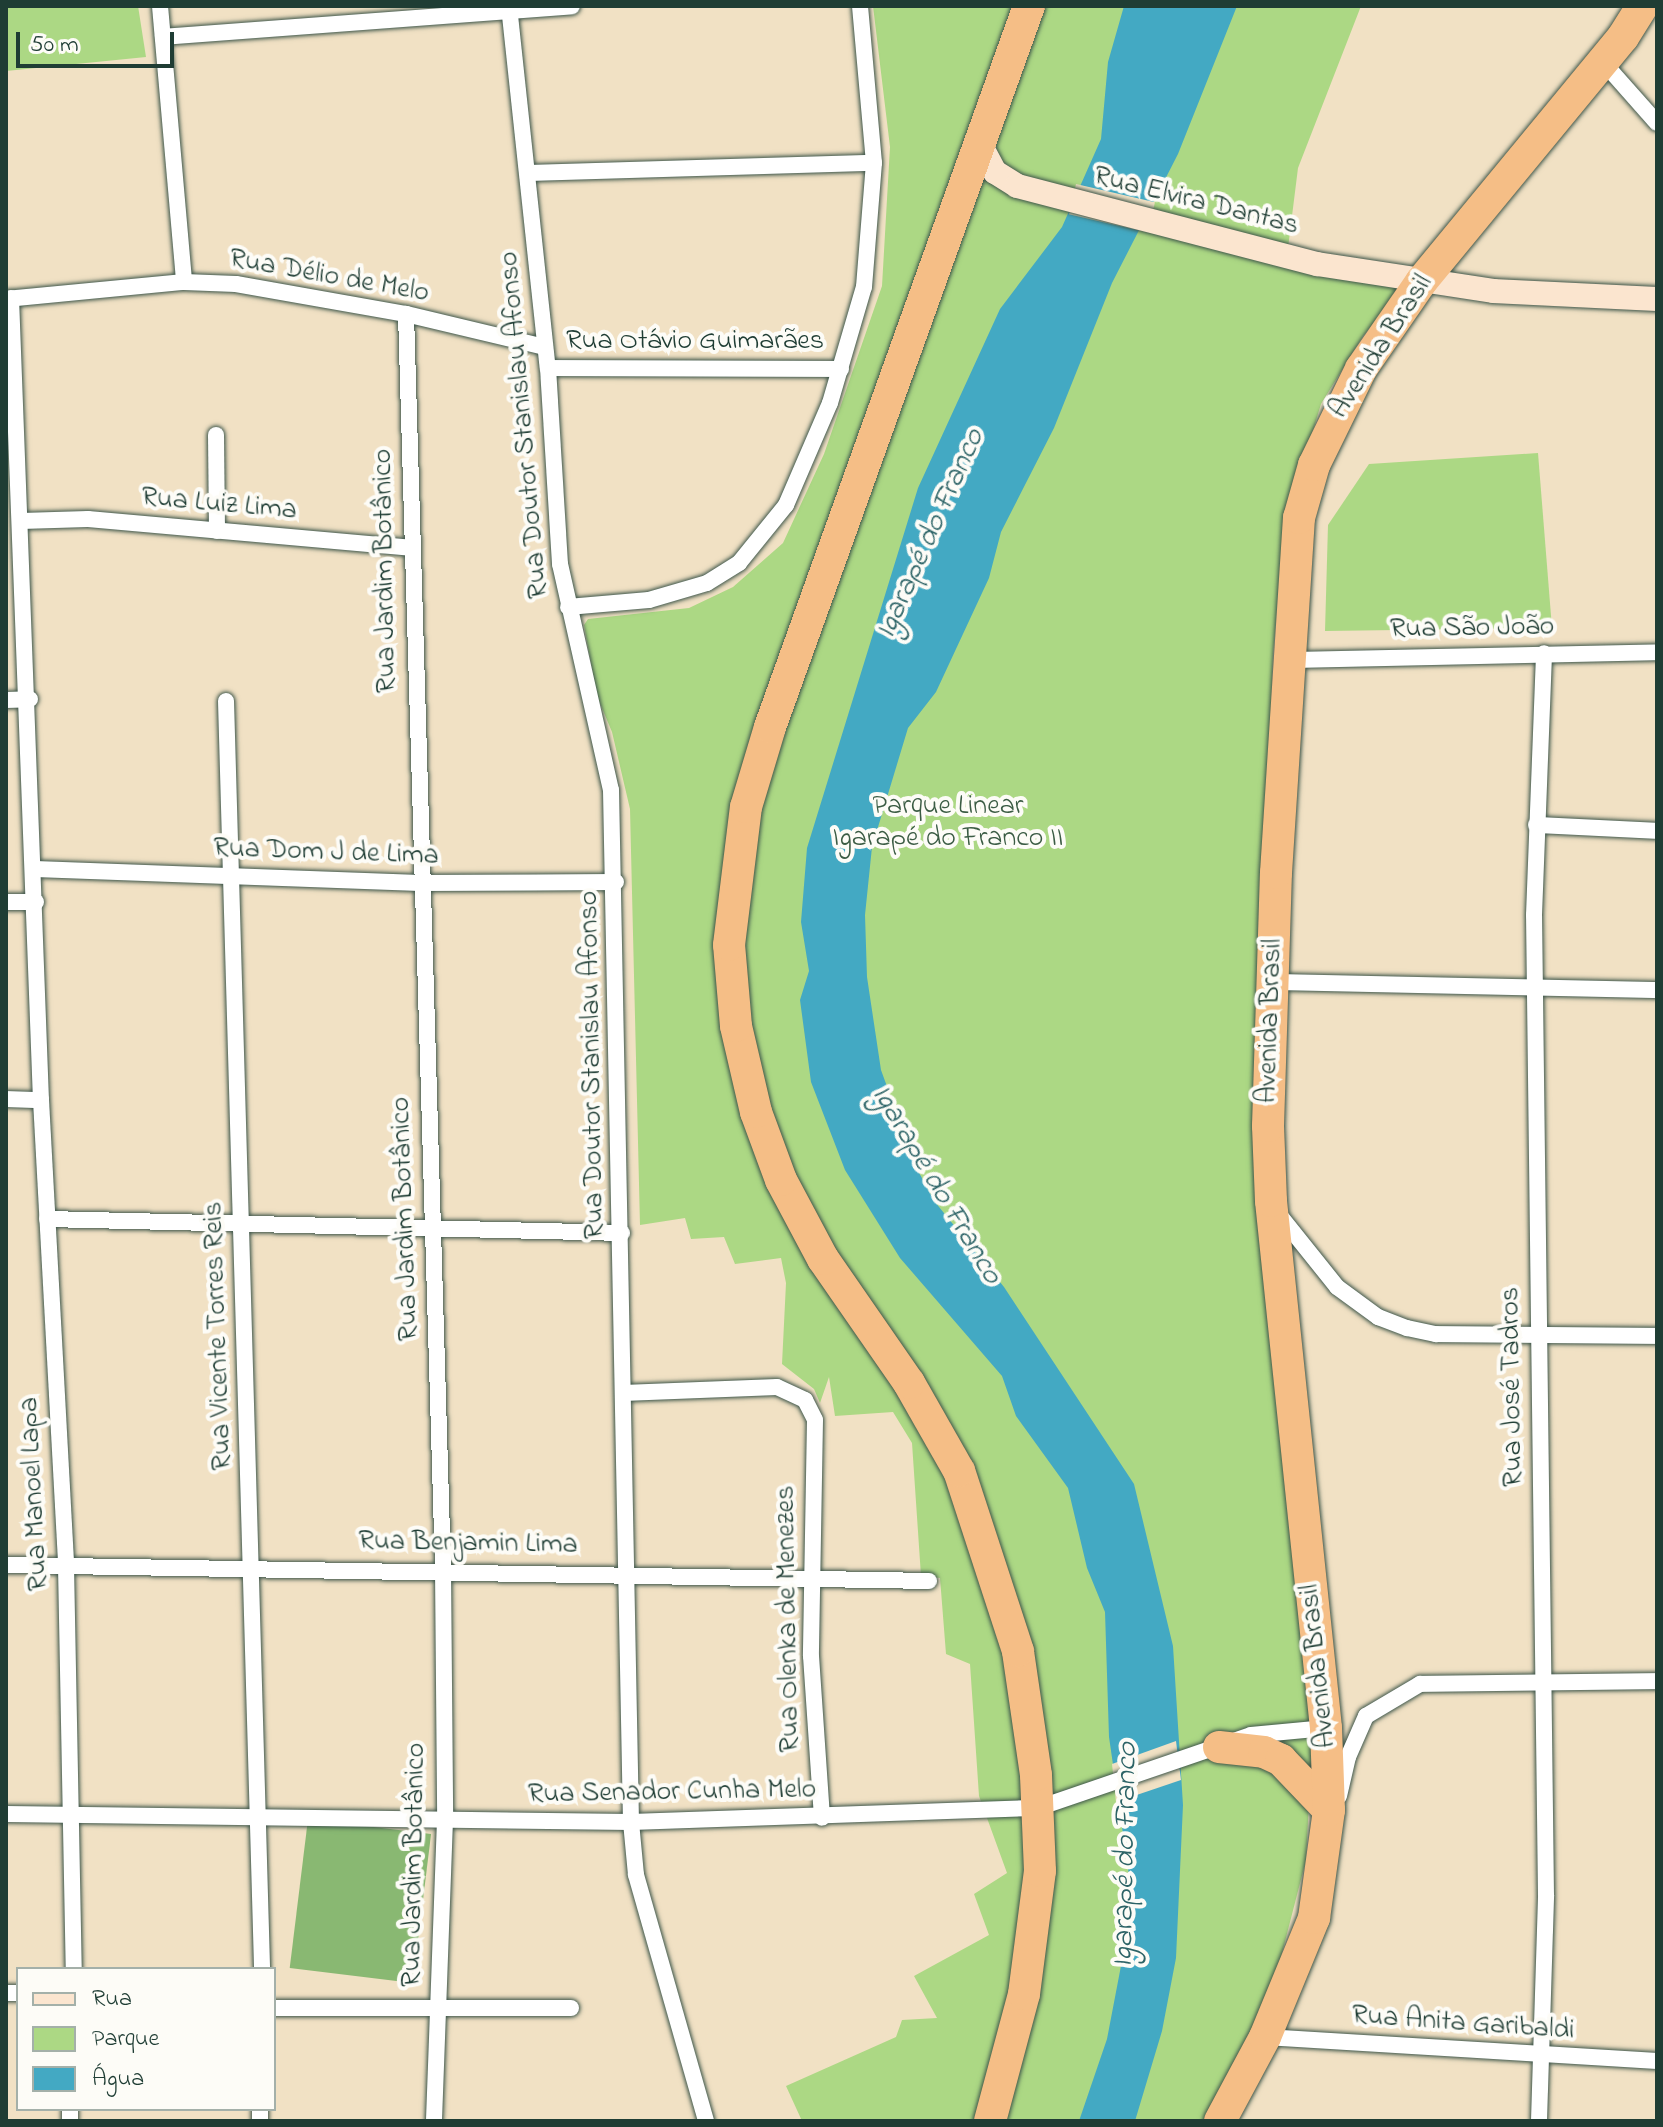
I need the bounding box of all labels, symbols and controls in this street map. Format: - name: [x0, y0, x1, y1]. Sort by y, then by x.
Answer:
- scale bar: [20, 16, 178, 66]
- text: 50 m: [30, 28, 79, 63]
- street label: Rua Elvira Dantas: [1090, 160, 1302, 244]
- street label: Rua Délio de Melo: [227, 243, 431, 311]
- street label: Rua Doutor Stanislau Afonso: [493, 250, 557, 600]
- street label: Avenida Brasil: [1323, 269, 1441, 425]
- street label: Rua Otávio Guimarães: [566, 325, 824, 359]
- water label: Igarapé do Franco: [869, 424, 993, 644]
- street label: Rua Jardim Botânico: [367, 449, 405, 693]
- street label: Rua Luiz Lima: [140, 481, 298, 529]
- street label: Rua São João: [1390, 611, 1554, 647]
- park label: Parque Linear Igarapé do Franco II: [833, 790, 1063, 856]
- street label: Rua Dom J de Lima: [213, 832, 439, 874]
- street label: Rua Doutor Stanislau Afonso: [573, 891, 613, 1239]
- street label: Avenida Brasil: [1251, 938, 1291, 1104]
- water label: Igarapé do Franco: [862, 1079, 1010, 1291]
- street label: Rua Jardim Botânico: [385, 1096, 427, 1342]
- street label: Rua Vicente Torres Reis: [198, 1201, 240, 1471]
- street label: Rua José Tadros: [1494, 1287, 1532, 1487]
- street label: Rua Manoel Lapa: [13, 1396, 57, 1592]
- street label: Rua Olenka de Menezes: [770, 1485, 808, 1753]
- street label: Rua Benjamin Lima: [358, 1525, 578, 1563]
- street label: Avenida Brasil: [1294, 1582, 1344, 1750]
- water label: Igarapé do Franco: [1106, 1742, 1146, 1968]
- street label: Rua Jardim Botânico: [396, 1743, 434, 1987]
- street label: Rua Senador Cunha Melo: [528, 1774, 816, 1812]
- legend: [16, 1967, 276, 2111]
- text: Rua: [92, 1982, 132, 2017]
- street label: Rua Anita Garibaldi: [1351, 1999, 1575, 2049]
- text: Parque: [92, 2022, 159, 2057]
- text: Água: [92, 2062, 144, 2097]

